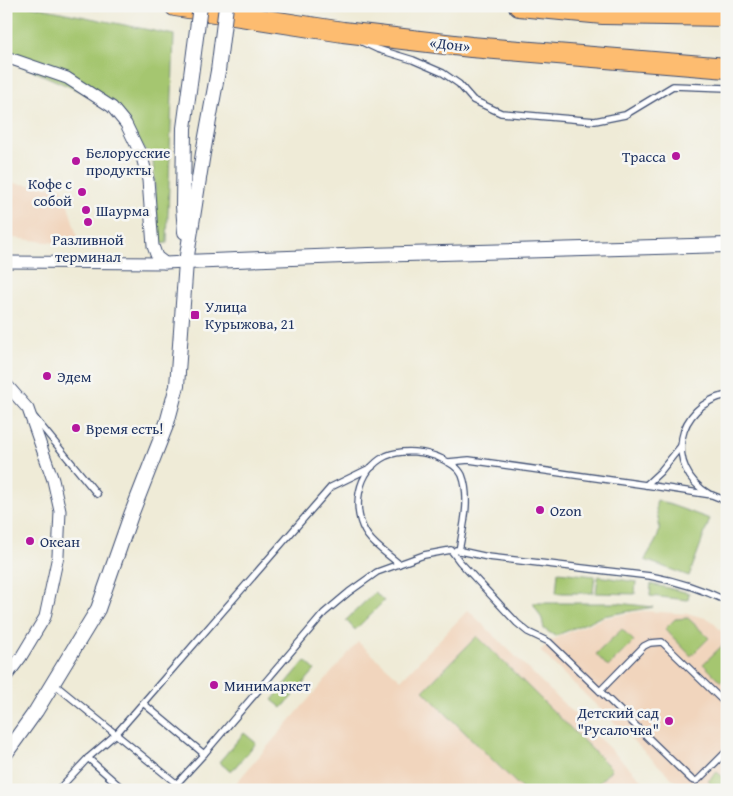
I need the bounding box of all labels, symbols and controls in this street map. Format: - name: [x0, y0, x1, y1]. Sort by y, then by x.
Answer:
- street label: «Дон»: [429, 31, 471, 57]
- place label: Белорусские продукты: [86, 142, 170, 180]
- place label: Трасса: [622, 146, 667, 167]
- marker: Трасса: [670, 150, 682, 162]
- marker: Белорусские продукты: [70, 155, 82, 167]
- place label: Кофе с собой: [28, 173, 72, 211]
- marker: Кофе с собой: [76, 186, 88, 198]
- place label: Шаурма: [96, 200, 150, 221]
- marker: Шаурма: [80, 204, 92, 216]
- marker: Разливной терминал: [82, 216, 94, 228]
- place label: Разливной терминал: [52, 229, 124, 267]
- place label: Улица Курыжова, 21: [205, 296, 295, 334]
- marker: Улица Курыжова, 21: [189, 309, 201, 321]
- place label: Эдем: [57, 366, 92, 387]
- marker: Эдем: [41, 370, 53, 382]
- place label: Время есть!: [86, 418, 164, 439]
- marker: Время есть!: [70, 422, 82, 434]
- place label: Ozon: [550, 500, 582, 521]
- marker: Ozon: [534, 504, 546, 516]
- place label: Океан: [40, 531, 80, 552]
- marker: Океан: [24, 535, 36, 547]
- place label: Минимаркет: [224, 675, 311, 696]
- marker: Минимаркет: [208, 679, 220, 691]
- place label: Детский сад "Русалочка": [577, 702, 659, 740]
- marker: Детский сад "Русалочка": [663, 715, 675, 727]

